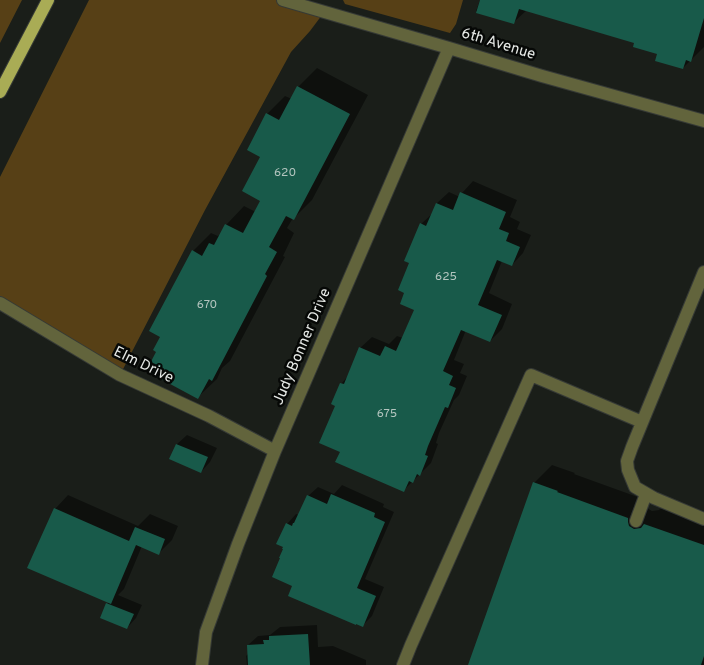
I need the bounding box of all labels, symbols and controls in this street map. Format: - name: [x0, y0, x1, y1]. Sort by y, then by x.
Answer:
- street label: 6th Avenue: [459, 25, 537, 65]
- house number: 620: [274, 167, 296, 181]
- house number: 625: [435, 271, 457, 285]
- street label: Judy Bonner Drive: [270, 286, 336, 408]
- house number: 670: [197, 299, 217, 313]
- street label: Elm Drive: [110, 344, 176, 388]
- house number: 675: [377, 408, 397, 422]

